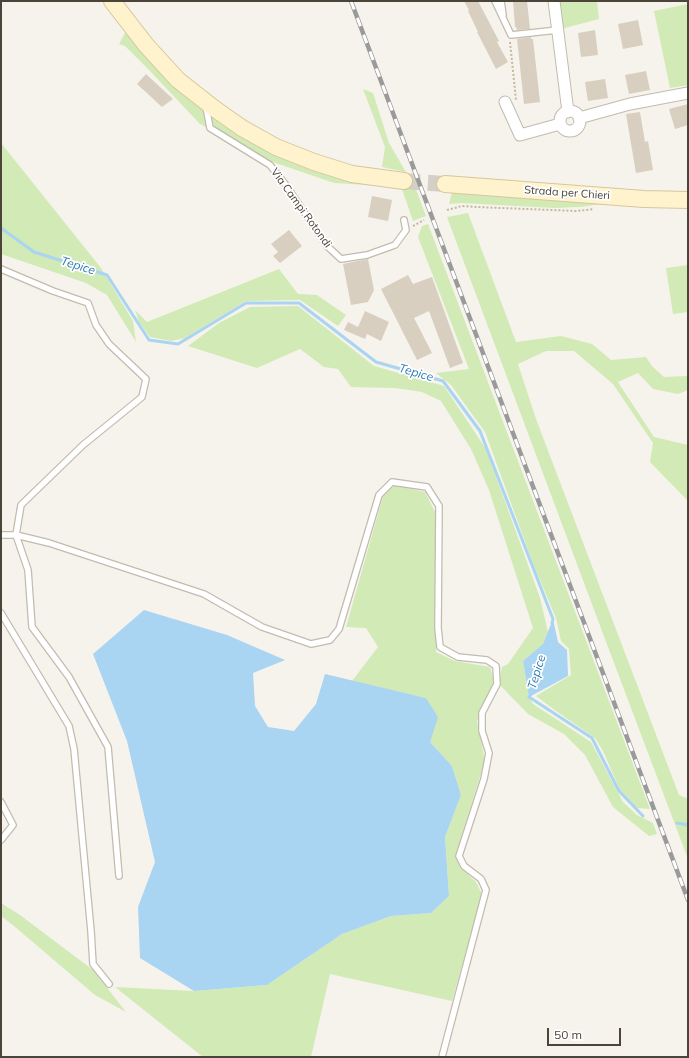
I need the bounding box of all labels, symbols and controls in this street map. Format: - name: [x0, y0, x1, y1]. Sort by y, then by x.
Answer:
- street label: Via Campi Rotondi: [268, 166, 334, 250]
- street label: Strada per Chieri: [524, 183, 610, 203]
- water label: Tepice: [59, 254, 97, 278]
- water label: Tepice: [397, 361, 435, 385]
- water label: Tepice: [525, 653, 549, 691]
- scale bar: [549, 1020, 623, 1046]
- text: 50 m: [554, 1027, 582, 1042]

